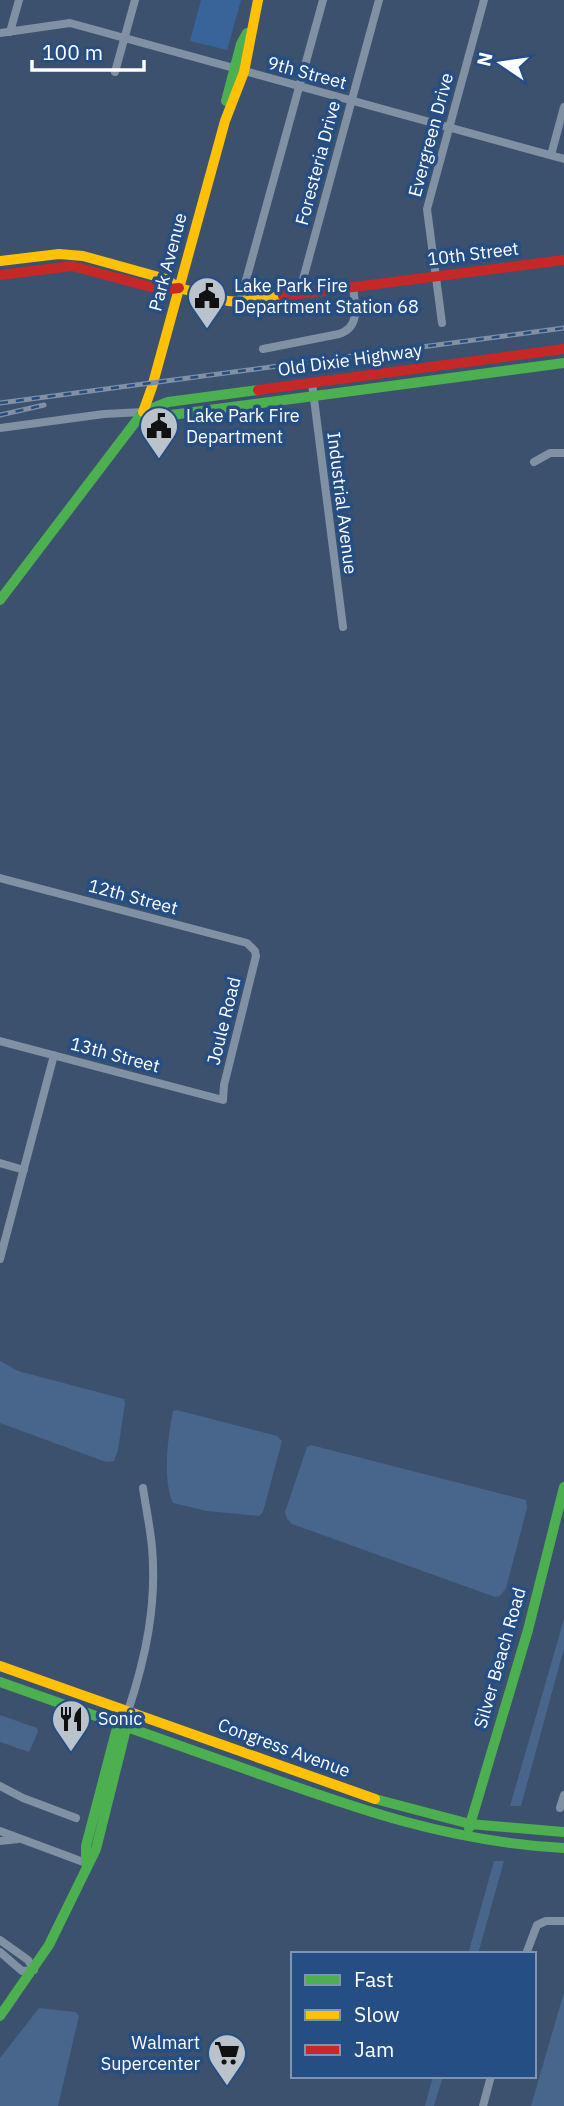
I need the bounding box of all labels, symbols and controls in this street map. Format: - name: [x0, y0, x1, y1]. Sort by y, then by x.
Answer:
- scale bar: [32, 28, 144, 72]
- north arrow: [466, 28, 536, 98]
- text: 100 m: [42, 38, 103, 66]
- text: N: [471, 50, 498, 69]
- street label: 9th Street: [265, 51, 349, 94]
- street label: Evergreen Drive: [403, 70, 458, 199]
- street label: Foresteria Drive: [290, 98, 345, 227]
- street label: Park Avenue: [143, 210, 192, 314]
- street label: 10th Street: [426, 236, 520, 271]
- place label: Lake Park Fire Department Station 68: [234, 274, 419, 318]
- public building icon: Lake Park Fire Department Station 68: [186, 275, 228, 330]
- street label: Old Dixie Highway: [276, 338, 424, 381]
- place label: Lake Park Fire Department: [186, 404, 300, 448]
- public building icon: Lake Park Fire Department: [138, 405, 180, 460]
- street label: Industrial Avenue: [322, 431, 363, 575]
- street label: 12th Street: [86, 874, 180, 920]
- street label: Joule Road: [201, 974, 246, 1067]
- street label: 13th Street: [68, 1032, 162, 1078]
- street label: Silver Beach Road: [468, 1585, 531, 1731]
- restaurant icon: Sonic: [50, 1698, 92, 1753]
- place label: Sonic: [98, 1707, 142, 1730]
- street label: Congress Avenue: [215, 1713, 354, 1782]
- legend: [291, 1952, 536, 2078]
- text: Fast: [354, 1965, 394, 1993]
- text: Slow: [354, 2000, 400, 2028]
- place label: Walmart Supercenter: [101, 2031, 200, 2075]
- supermarket icon: Walmart Supercenter: [206, 2032, 248, 2087]
- text: Jam: [354, 2035, 394, 2063]

